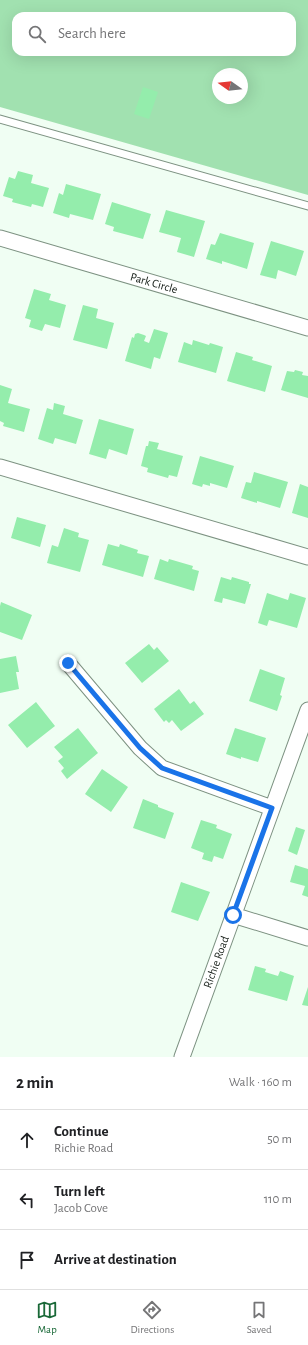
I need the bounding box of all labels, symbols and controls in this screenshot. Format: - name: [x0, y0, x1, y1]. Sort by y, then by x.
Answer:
- search box: [12, 12, 296, 56]
- icon: search: [26, 23, 48, 45]
- text: Search here: [58, 26, 126, 41]
- north arrow: [212, 68, 248, 104]
- street label: Park Circle: [129, 271, 179, 295]
- route end: [59, 654, 77, 672]
- route start: [224, 906, 242, 924]
- street label: Richie Road: [201, 934, 231, 990]
- text: 2 min: [16, 1074, 54, 1091]
- text: Walk · 160 m: [229, 1076, 292, 1089]
- text: Continue: [54, 1124, 109, 1139]
- icon: ahead: [16, 1129, 38, 1151]
- text: 50 m: [267, 1133, 292, 1146]
- text: Richie Road: [54, 1142, 113, 1155]
- text: Turn left: [54, 1184, 105, 1199]
- icon: left: [16, 1189, 38, 1211]
- text: 110 m: [264, 1193, 292, 1206]
- text: Jacob Cove: [54, 1202, 108, 1215]
- icon: arrive: [16, 1249, 38, 1271]
- text: Arrive at destination: [54, 1252, 177, 1267]
- tab: Map: [36, 1299, 58, 1336]
- tab: Directions: [130, 1299, 174, 1336]
- tab: Saved: [247, 1299, 272, 1336]

